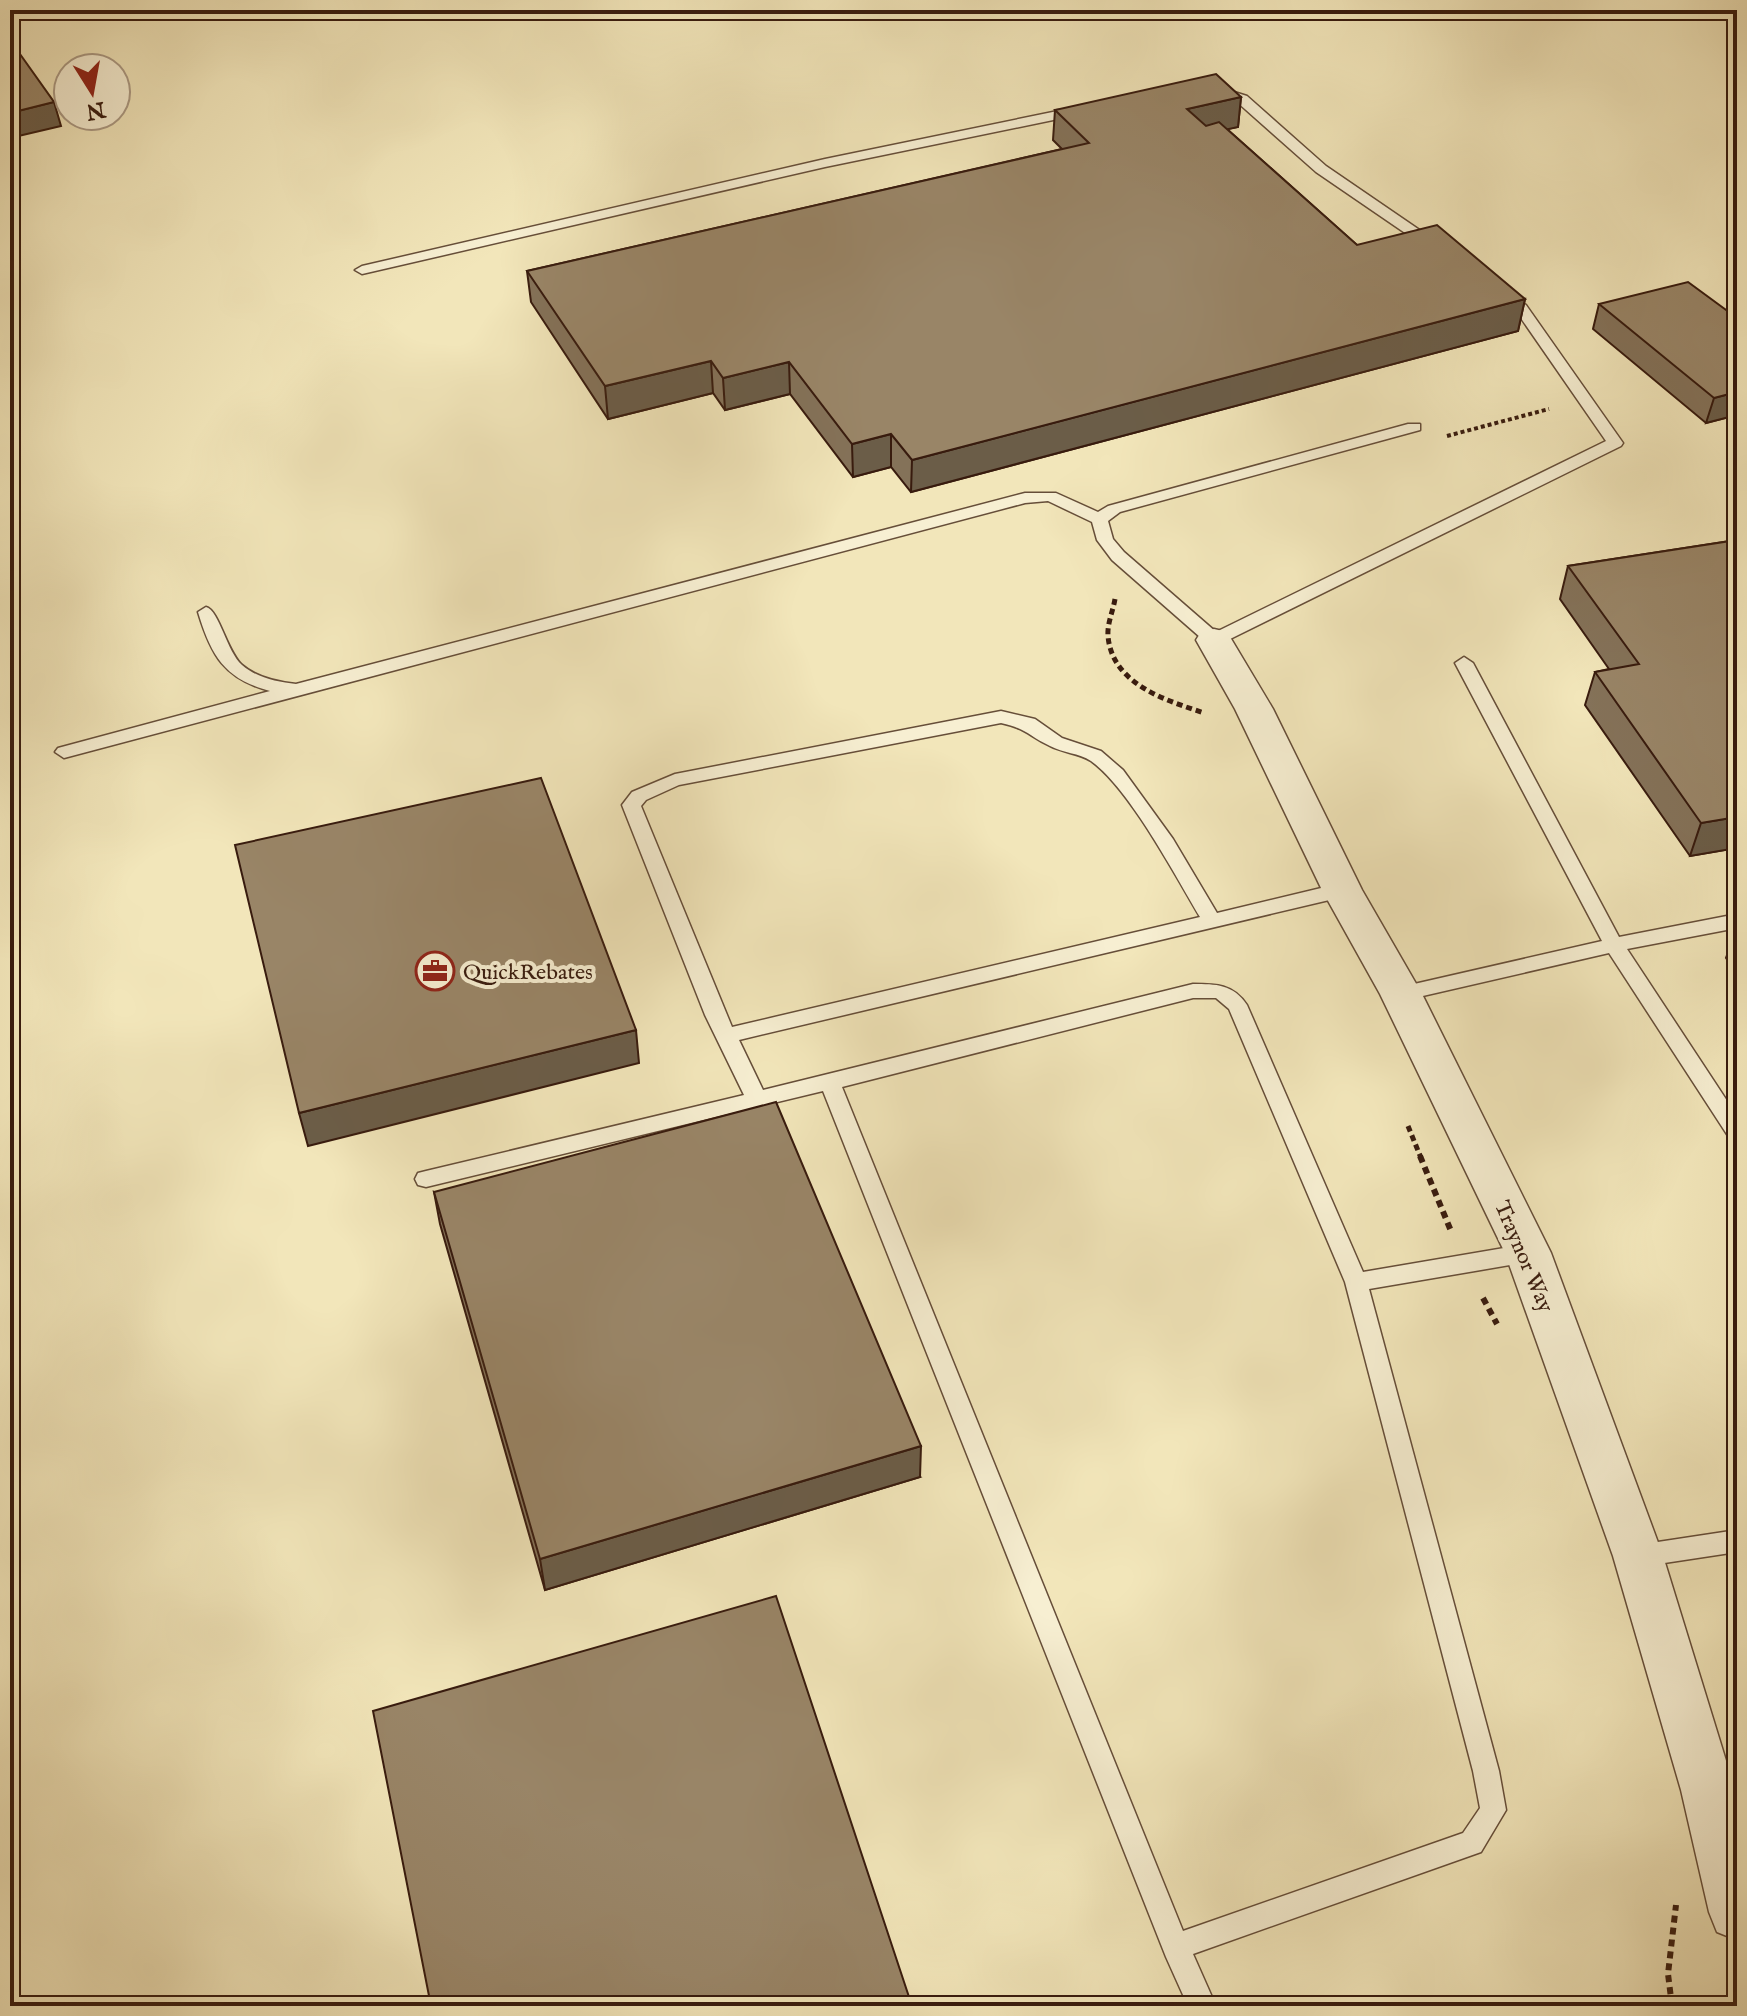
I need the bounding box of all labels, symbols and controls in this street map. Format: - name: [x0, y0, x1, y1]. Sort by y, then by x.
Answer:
- north arrow: [52, 52, 132, 132]
- text: N: [83, 94, 108, 125]
- office icon: QuickRebates: [414, 950, 456, 992]
- place label: QuickRebates: [463, 959, 593, 987]
- street label: Traynor Way: [1487, 1197, 1559, 1317]

